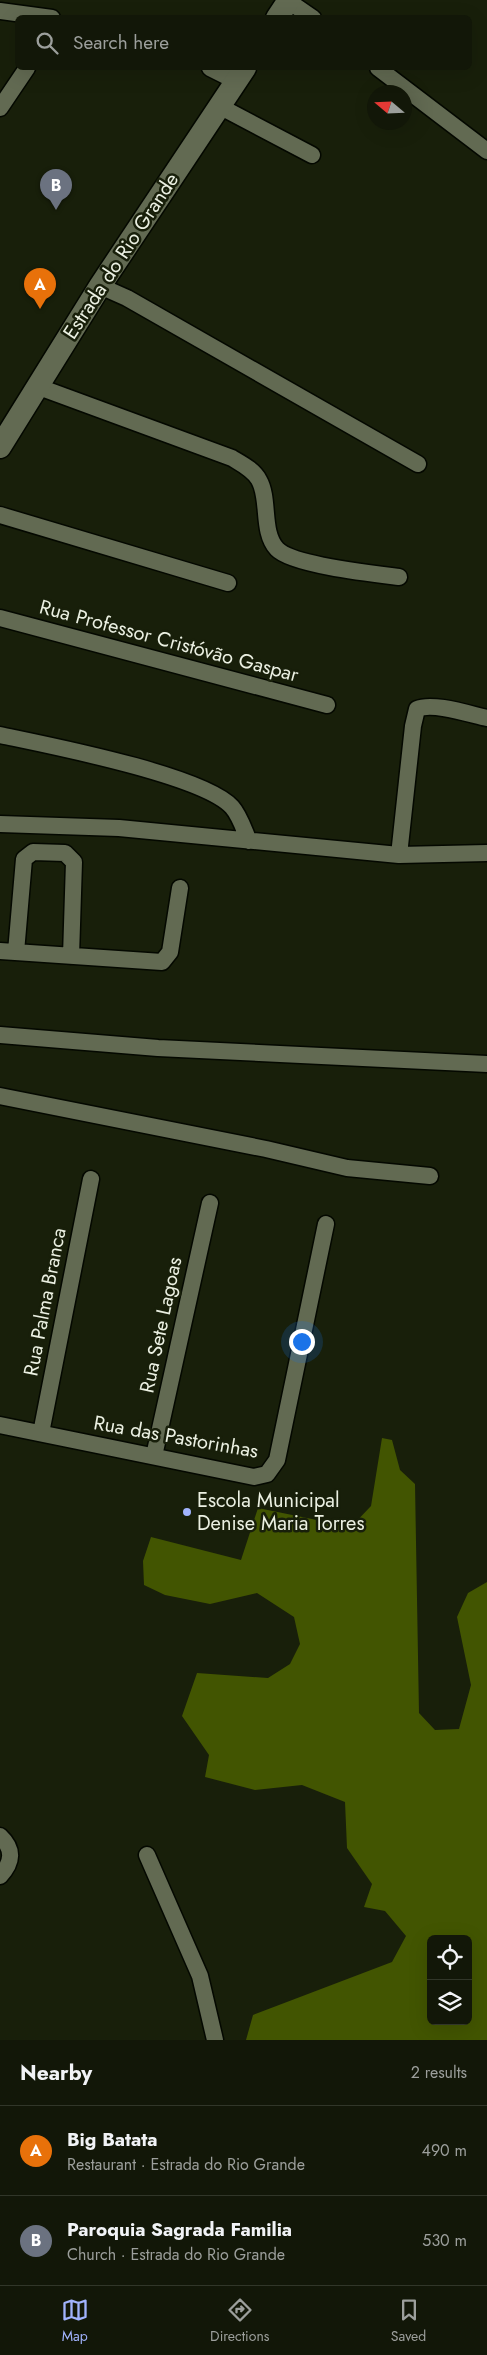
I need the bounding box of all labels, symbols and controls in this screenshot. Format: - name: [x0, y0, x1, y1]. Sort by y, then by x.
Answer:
- search box: [15, 15, 472, 70]
- icon: search: [33, 29, 61, 57]
- text: Search here: [73, 29, 169, 56]
- north arrow: [367, 85, 412, 130]
- street label: Estrada do Rio Grande: [56, 167, 186, 345]
- pin: B: [40, 169, 72, 210]
- pin: A: [24, 268, 56, 309]
- street label: Rua Professor Cristóvão Gaspar: [36, 592, 302, 690]
- street label: Rua Palma Branca: [16, 1225, 74, 1379]
- street label: Rua Sete Lagoas: [132, 1254, 190, 1396]
- your location: [289, 1329, 315, 1355]
- street label: Rua das Pastorinhas: [91, 1408, 261, 1466]
- place label: Escola Municipal Denise Maria Torres: [197, 1486, 364, 1538]
- marker: Escola Municipal Denise Maria Torres: [181, 1506, 193, 1518]
- map controls: [427, 1935, 472, 2025]
- button: locate: [427, 1935, 472, 1980]
- button: layers: [427, 1980, 472, 2025]
- text: Nearby: [20, 2058, 92, 2088]
- text: 2 results: [411, 2061, 467, 2084]
- text: Big Batata: [67, 2126, 158, 2153]
- text: A: [30, 2139, 42, 2162]
- text: 490 m: [422, 2139, 467, 2162]
- text: Restaurant · Estrada do Rio Grande: [67, 2153, 305, 2176]
- text: Paroquia Sagrada Familia: [67, 2216, 292, 2243]
- text: B: [31, 2229, 41, 2252]
- text: 530 m: [422, 2229, 467, 2252]
- text: Church · Estrada do Rio Grande: [67, 2243, 285, 2266]
- tab: Map: [61, 2296, 89, 2346]
- tab: Directions: [210, 2296, 269, 2346]
- tab: Saved: [391, 2296, 426, 2346]

